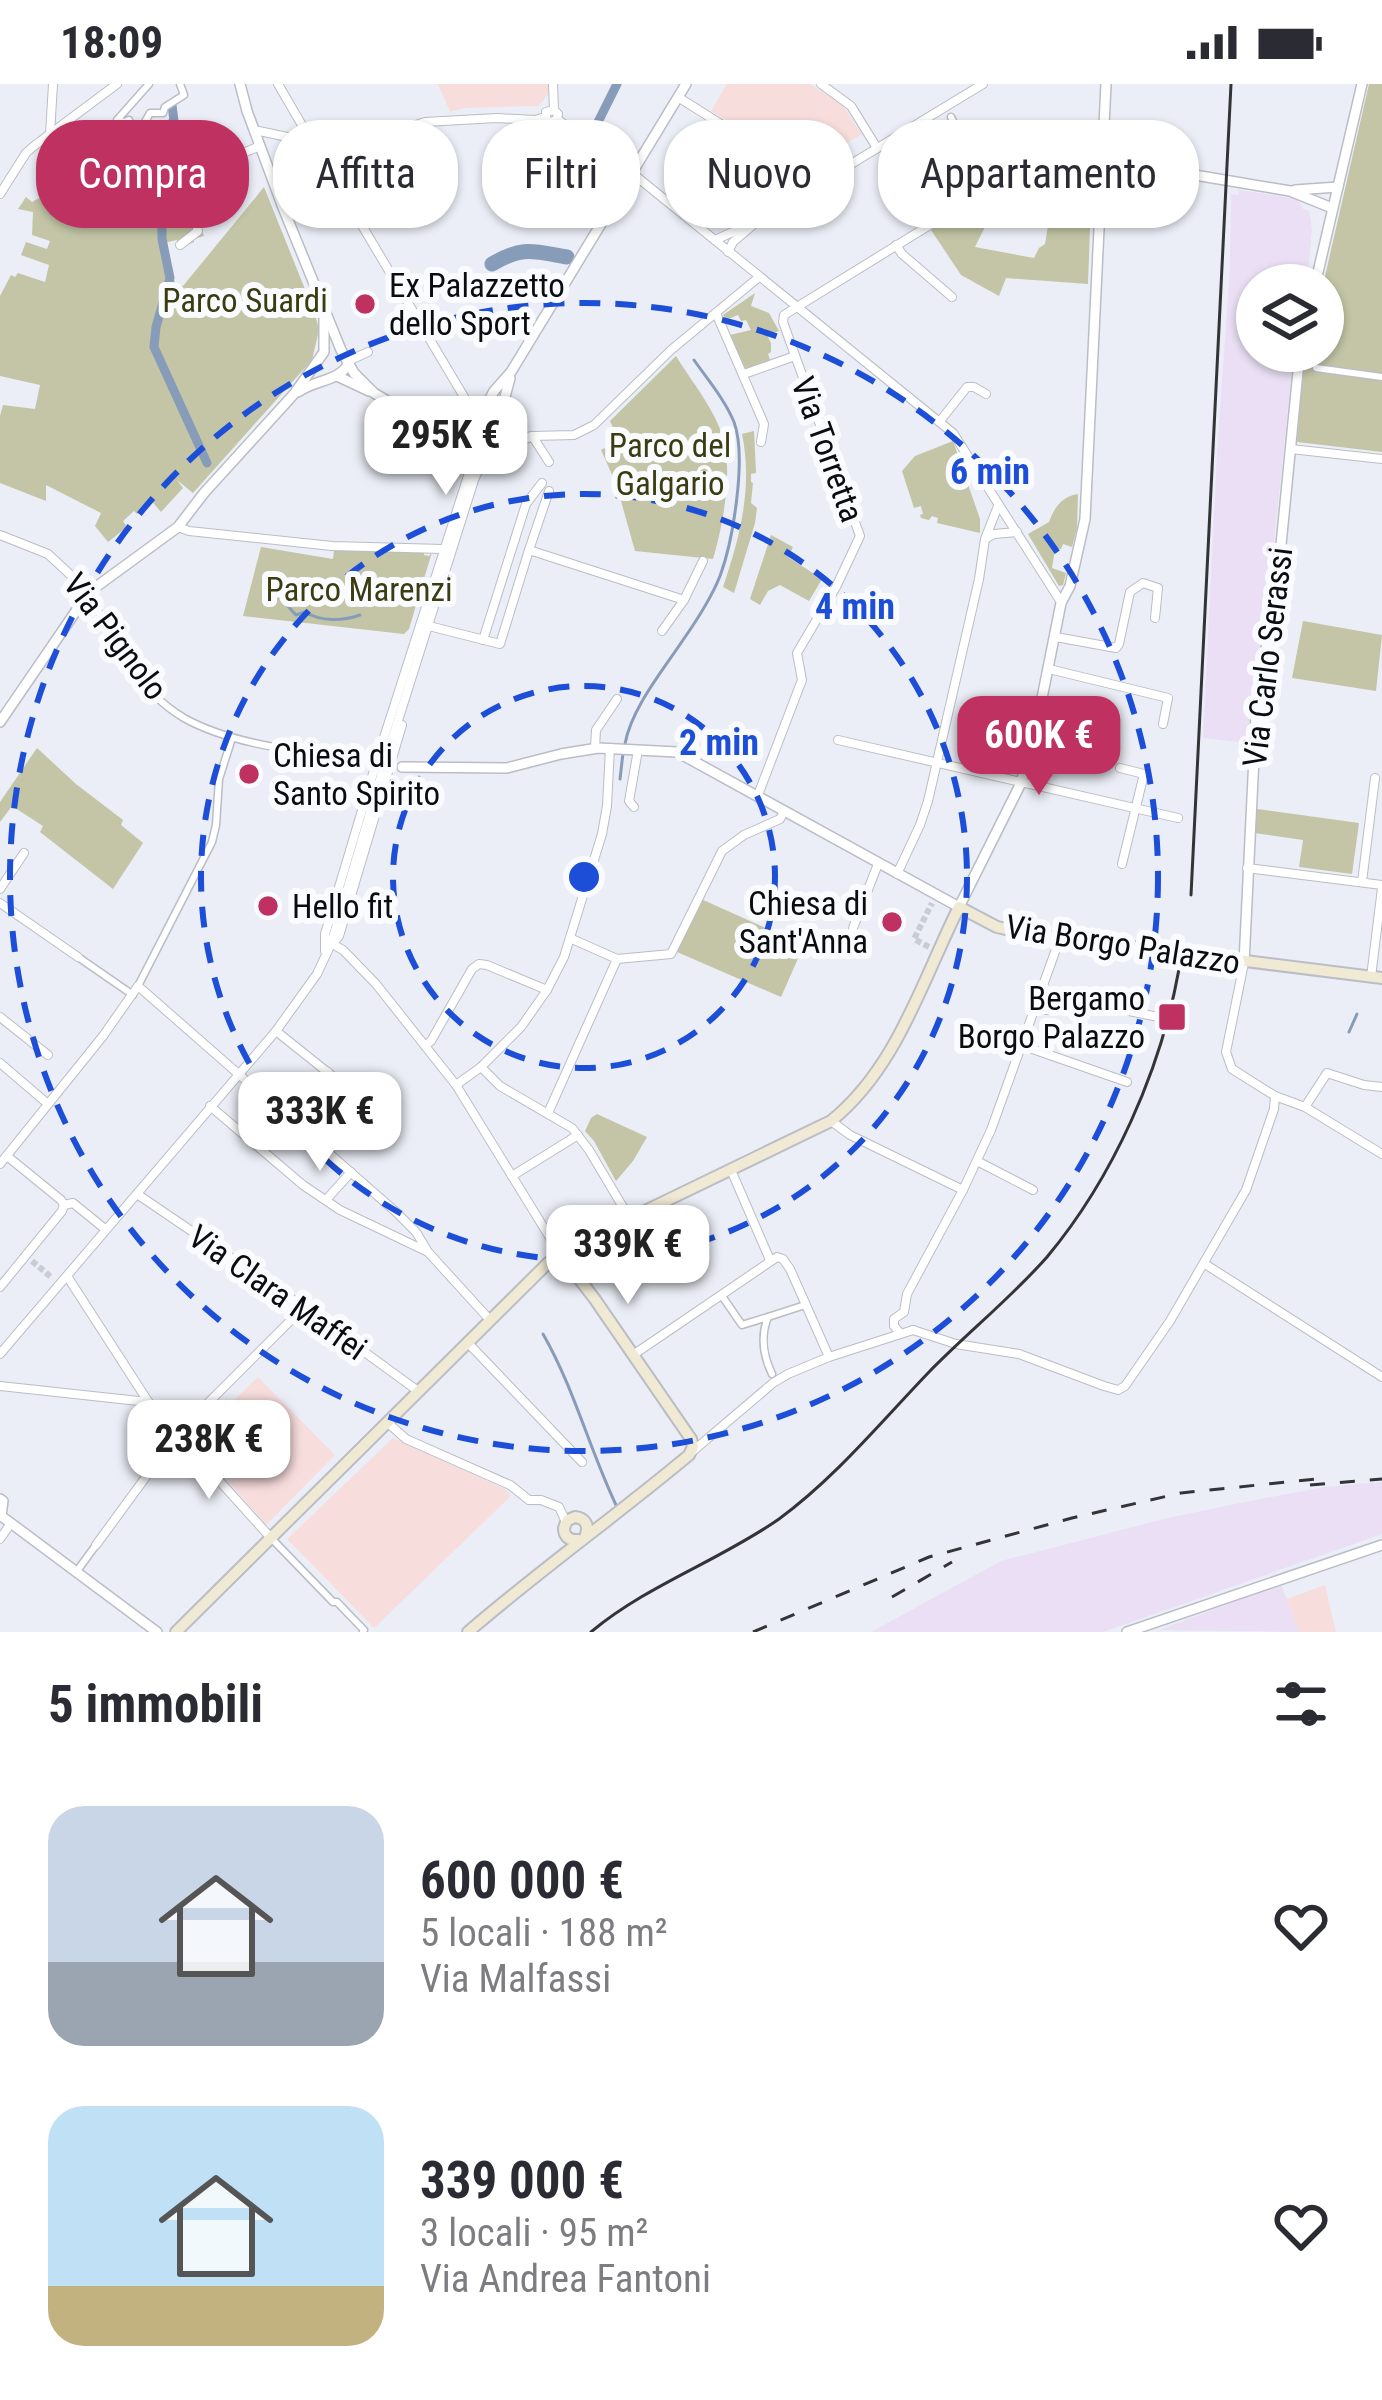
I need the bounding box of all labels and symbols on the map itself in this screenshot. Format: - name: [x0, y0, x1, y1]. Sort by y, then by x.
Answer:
- place label: Ex Palazzetto dello Sport: [389, 266, 565, 343]
- park label: Parco Suardi: [162, 281, 328, 320]
- marker: Ex Palazzetto dello Sport: [352, 291, 378, 317]
- street label: Via Torretta: [783, 371, 872, 527]
- pin: 295K €: [348, 396, 544, 498]
- park label: Parco del Galgario: [609, 426, 731, 503]
- text: 6 min: [950, 451, 1030, 493]
- street label: Via Carlo Serassi: [1235, 545, 1300, 769]
- street label: Via Pignolo: [55, 565, 176, 707]
- park label: Parco Marenzi: [265, 570, 453, 609]
- text: 4 min: [815, 586, 895, 628]
- pin: 600K €: [941, 696, 1137, 798]
- text: 2 min: [679, 722, 759, 764]
- place label: Chiesa di Santo Spirito: [273, 736, 440, 813]
- marker: Chiesa di Santo Spirito: [236, 761, 262, 787]
- centre of rings: [563, 856, 605, 898]
- place label: Chiesa di Sant'Anna: [739, 884, 868, 961]
- place label: Hello fit: [292, 887, 393, 926]
- marker: Hello fit: [255, 893, 281, 919]
- street label: Via Borgo Palazzo: [1003, 907, 1243, 982]
- marker: Chiesa di Sant'Anna: [879, 909, 905, 935]
- place label: Bergamo Borgo Palazzo: [958, 979, 1145, 1056]
- marker: Bergamo Borgo Palazzo: [1156, 1001, 1188, 1033]
- pin: 333K €: [222, 1072, 418, 1174]
- pin: 339K €: [530, 1205, 726, 1307]
- street label: Via Clara Maffei: [181, 1217, 374, 1368]
- pin: 238K €: [111, 1400, 307, 1502]

